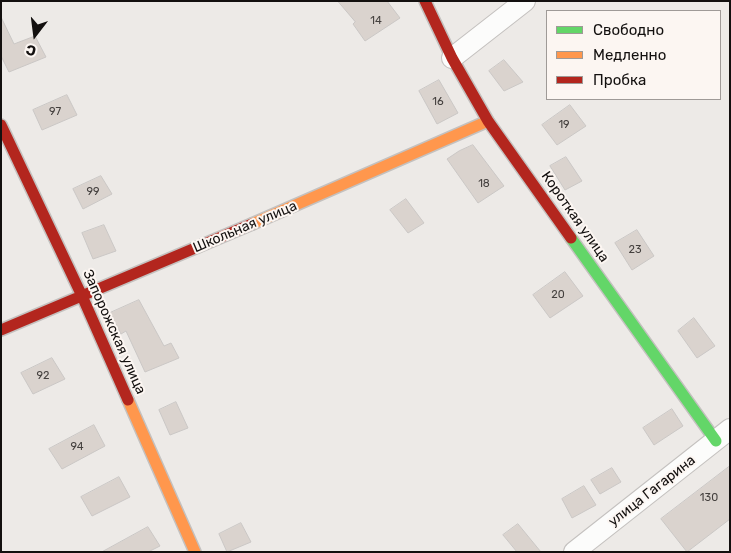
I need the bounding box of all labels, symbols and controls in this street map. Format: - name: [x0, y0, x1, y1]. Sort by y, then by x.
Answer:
- north arrow: [10, 10, 60, 60]
- legend: [546, 10, 721, 100]
- house number: 14: [370, 14, 382, 28]
- text: Свободно: [593, 21, 664, 39]
- text: С: [24, 40, 38, 59]
- text: Медленно: [593, 46, 666, 64]
- text: Пробка: [593, 71, 646, 89]
- house number: 16: [432, 95, 444, 109]
- house number: 97: [49, 105, 61, 119]
- house number: 19: [558, 118, 570, 132]
- street label: Короткая улица: [538, 168, 612, 266]
- house number: 18: [478, 177, 490, 191]
- house number: 99: [86, 185, 100, 199]
- street label: Школьная улица: [191, 198, 299, 256]
- house number: 23: [628, 243, 642, 257]
- street label: Запорожская улица: [79, 267, 149, 397]
- house number: 20: [551, 288, 565, 302]
- house number: 92: [37, 369, 49, 383]
- house number: 94: [70, 440, 84, 454]
- street label: улица Гагарина: [605, 452, 699, 530]
- house number: 130: [700, 491, 718, 505]

